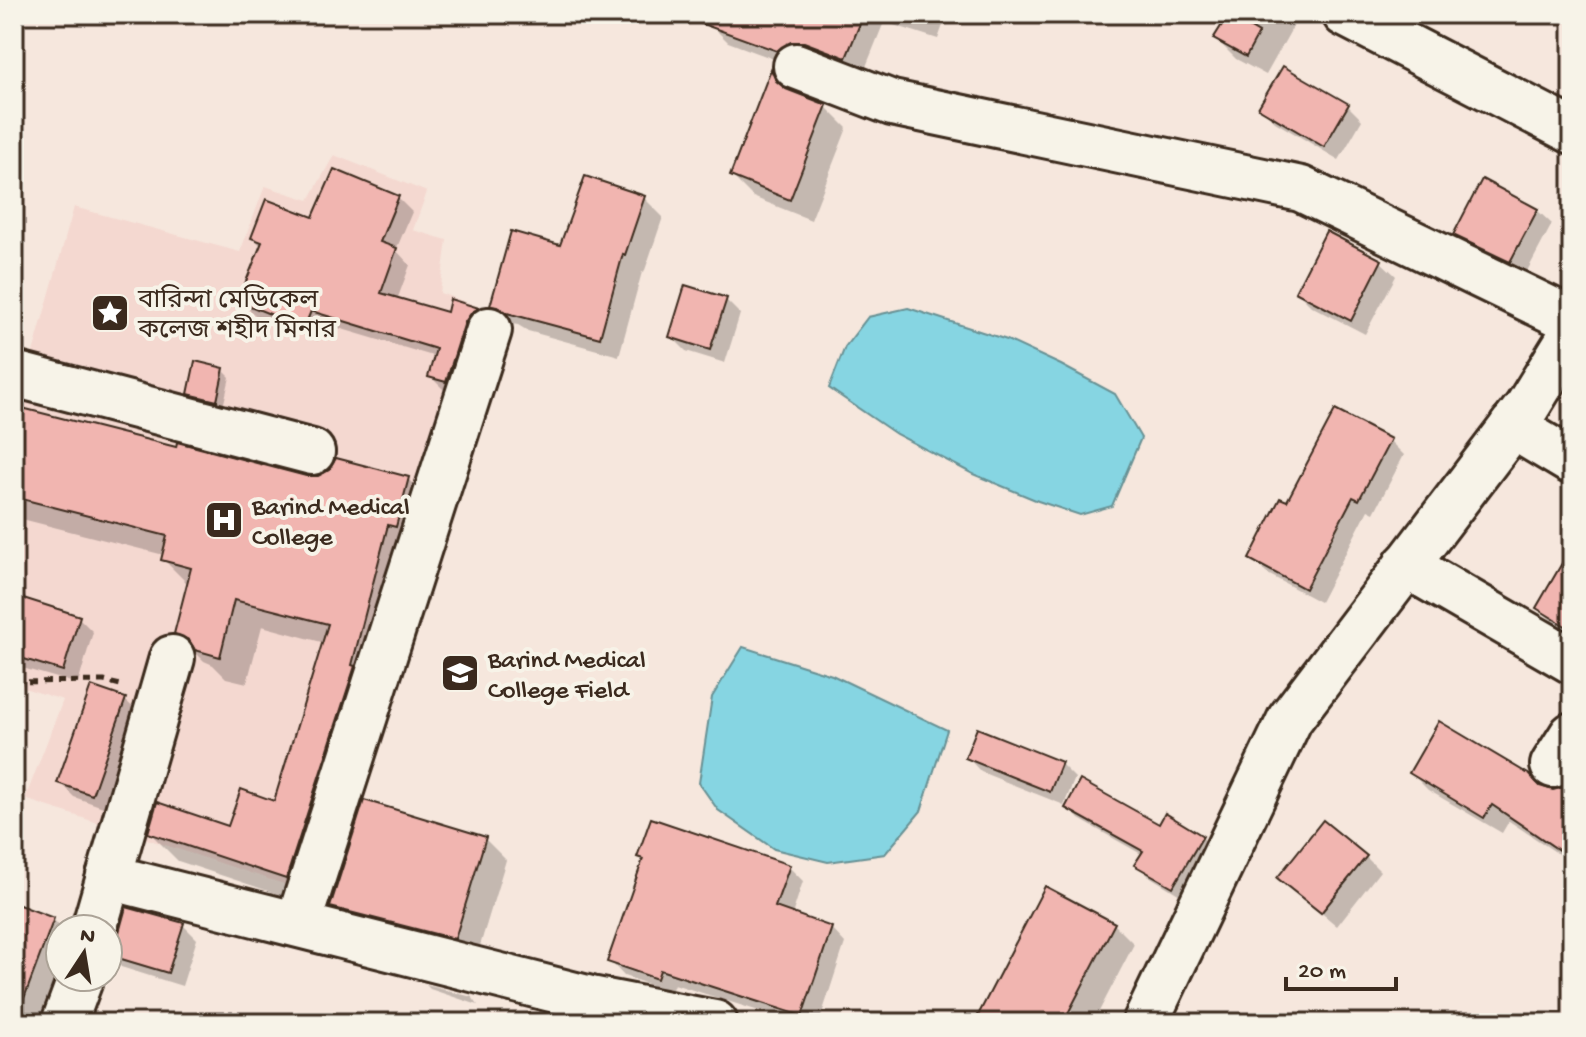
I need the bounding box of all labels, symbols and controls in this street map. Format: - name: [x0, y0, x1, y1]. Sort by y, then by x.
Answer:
- place label: বারিন্দা মেডিকেল কলেজ শহীদ মিনার: [137, 284, 336, 348]
- place icon: বারিন্দা মেডিকেল কলেজ শহীদ মিনার: [89, 292, 131, 334]
- place label: Barind Medical College: [251, 494, 410, 555]
- hospital icon: Barind Medical College: [203, 499, 245, 541]
- place label: Barind Medical College Field: [487, 647, 646, 708]
- school or university icon: Barind Medical College Field: [439, 652, 481, 694]
- north arrow: [44, 913, 124, 993]
- text: N: [78, 923, 97, 952]
- scale bar: [1286, 941, 1396, 991]
- text: 20 m: [1298, 958, 1346, 987]

